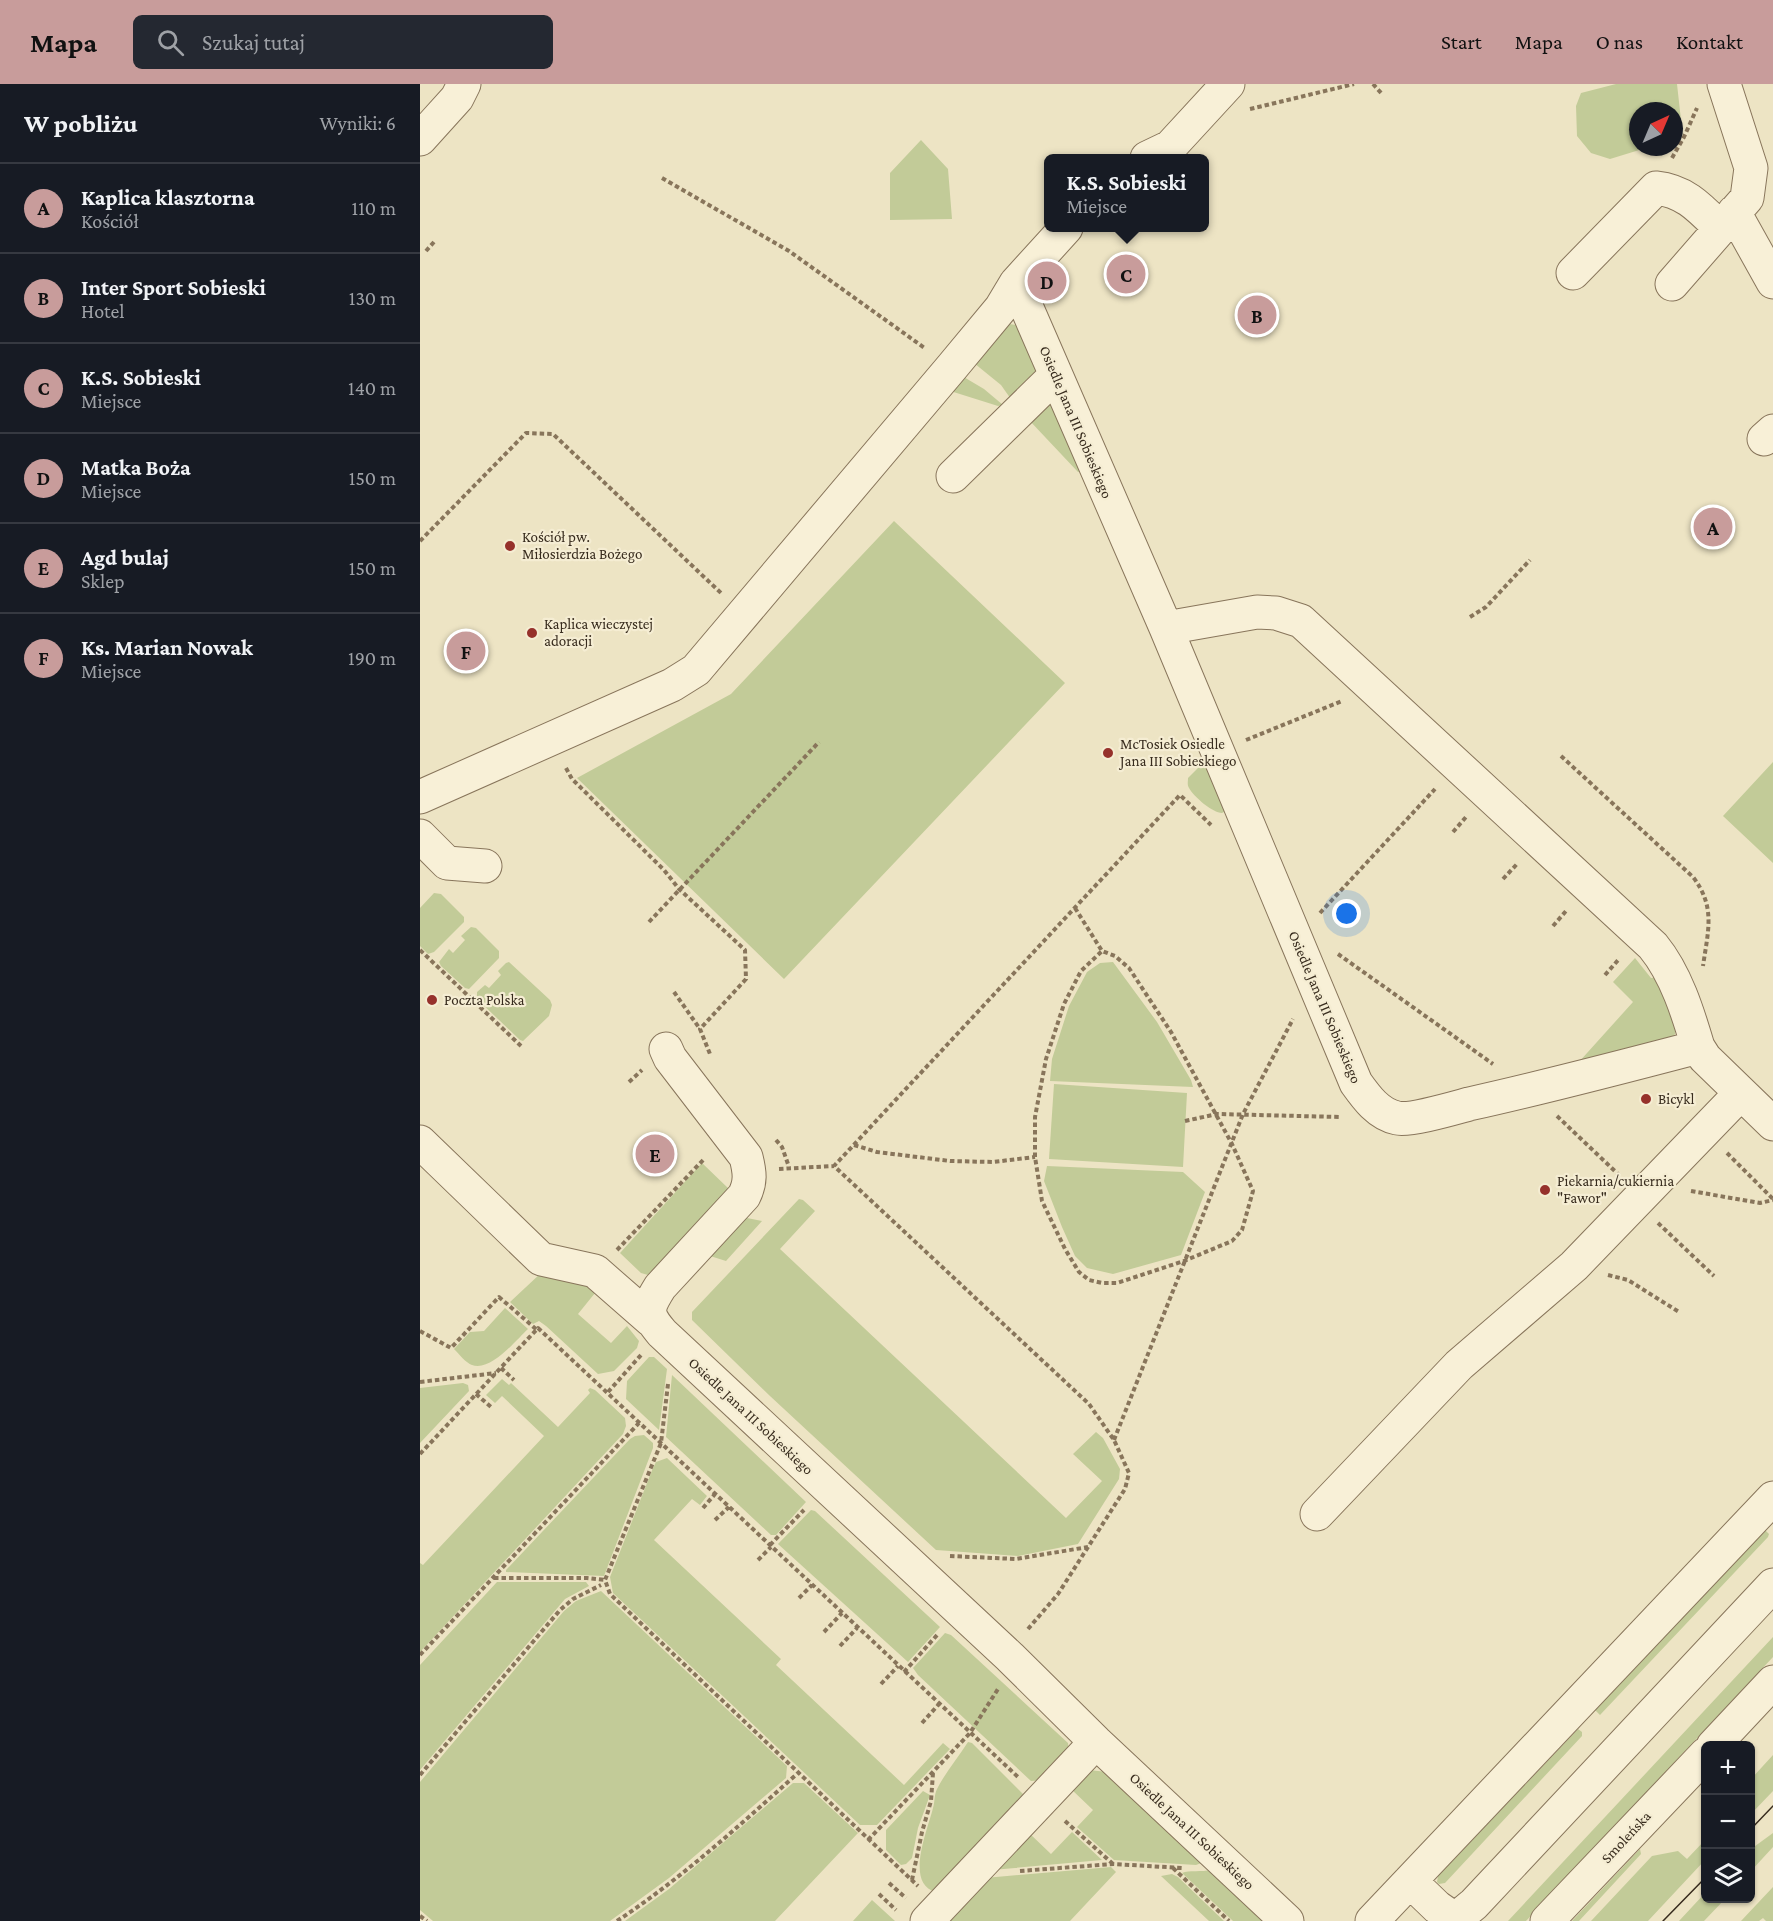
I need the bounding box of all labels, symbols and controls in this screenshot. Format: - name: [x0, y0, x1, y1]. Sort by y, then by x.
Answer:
- search box: [133, 15, 553, 69]
- icon: search: [154, 26, 187, 59]
- text: Mapa: [30, 27, 97, 58]
- text: Szukaj tutaj: [202, 30, 305, 55]
- text: Start: [1441, 30, 1482, 54]
- text: Mapa: [1515, 30, 1563, 54]
- text: O nas: [1596, 30, 1643, 54]
- text: Kontakt: [1676, 30, 1743, 54]
- north arrow: [1629, 102, 1683, 156]
- text: W pobliżu: [24, 109, 138, 138]
- text: Wyniki: 6: [319, 112, 396, 134]
- popup: [1044, 154, 1209, 232]
- text: K.S. Sobieski: [1067, 170, 1186, 195]
- text: Kaplica klasztorna: [81, 185, 255, 210]
- text: Miejsce: [1067, 195, 1127, 217]
- text: A: [38, 197, 49, 219]
- text: 110 m: [352, 197, 396, 219]
- text: Kościół: [81, 210, 139, 232]
- pin: C: [1106, 252, 1146, 297]
- pin: D: [1028, 258, 1066, 304]
- text: Inter Sport Sobieski: [81, 275, 266, 300]
- text: B: [38, 287, 49, 309]
- text: 130 m: [349, 287, 396, 309]
- pin: B: [1238, 292, 1276, 338]
- text: Hotel: [81, 300, 125, 322]
- street label: Osiedle Jana III Sobieskiego: [1036, 343, 1115, 501]
- text: K.S. Sobieski: [81, 365, 201, 390]
- text: C: [37, 377, 50, 399]
- text: 140 m: [348, 377, 396, 399]
- text: Miejsce: [81, 390, 141, 412]
- text: Matka Boża: [81, 455, 191, 480]
- text: D: [37, 467, 50, 489]
- text: 150 m: [349, 467, 396, 489]
- text: Miejsce: [81, 480, 141, 502]
- pin: A: [1694, 504, 1732, 550]
- place label: Kościół pw. Miłosierdzia Bożego: [522, 529, 642, 563]
- marker: Kościół pw. Miłosierdzia Bożego: [503, 539, 517, 553]
- text: Agd bulaj: [81, 545, 169, 570]
- text: E: [38, 557, 49, 579]
- text: 150 m: [349, 557, 396, 579]
- text: Sklep: [81, 570, 124, 592]
- place label: Kaplica wieczystej adoracji: [544, 616, 653, 650]
- marker: Kaplica wieczystej adoracji: [525, 626, 539, 640]
- pin: F: [446, 628, 486, 674]
- text: Ks. Marian Nowak: [81, 635, 253, 660]
- text: F: [38, 647, 49, 669]
- text: 190 m: [348, 647, 396, 669]
- text: Miejsce: [81, 660, 141, 682]
- place label: McTosiek Osiedle Jana III Sobieskiego: [1118, 736, 1237, 770]
- marker: McTosiek Osiedle Jana III Sobieskiego: [1101, 746, 1115, 760]
- your location: [1332, 899, 1361, 928]
- street label: Osiedle Jana III Sobieskiego: [1285, 928, 1364, 1086]
- place label: Poczta Polska: [444, 992, 525, 1008]
- marker: Poczta Polska: [425, 993, 439, 1007]
- place label: Bicykl: [1658, 1091, 1694, 1108]
- marker: Bicykl: [1639, 1092, 1653, 1106]
- pin: E: [636, 1132, 674, 1176]
- place label: Piekarnia/cukiernia "Fawor": [1557, 1173, 1674, 1206]
- marker: Piekarnia/cukiernia "Fawor": [1538, 1183, 1552, 1197]
- street label: Osiedle Jana III Sobieskiego: [685, 1354, 817, 1479]
- map controls: [1701, 1741, 1755, 1903]
- button: +: [1701, 1741, 1755, 1795]
- street label: Osiedle Jana III Sobieskiego: [1126, 1769, 1258, 1894]
- button: −: [1701, 1795, 1755, 1849]
- street label: Smoleńska: [1598, 1808, 1654, 1866]
- button: layers: [1701, 1849, 1755, 1903]

